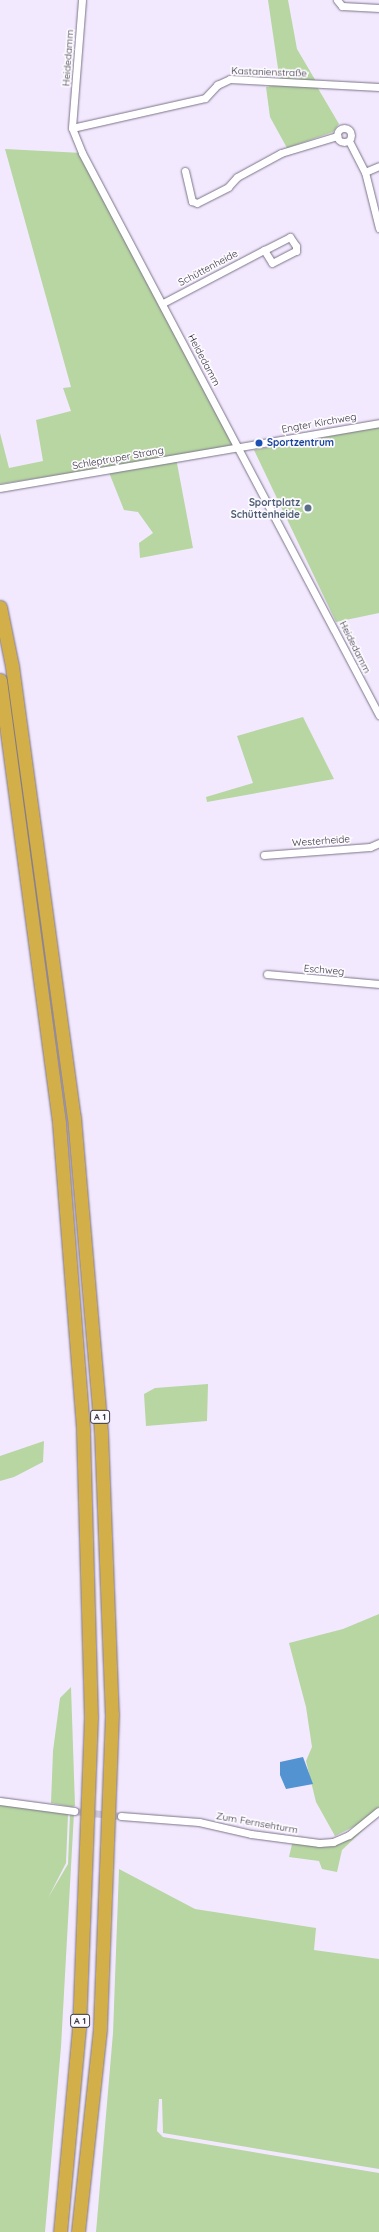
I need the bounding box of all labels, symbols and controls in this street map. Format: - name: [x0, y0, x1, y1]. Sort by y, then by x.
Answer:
- street label: Heidedamm: [60, 29, 76, 87]
- street label: Kastanienstraße: [231, 65, 307, 79]
- street label: Schüttenheide: [176, 247, 240, 289]
- street label: Heidedamm: [185, 332, 223, 388]
- street label: Engter Kirchweg: [281, 410, 357, 436]
- place label: Sportzentrum: [267, 437, 334, 449]
- marker: Sportzentrum: [254, 438, 264, 448]
- street label: Schleptruper Strang: [71, 444, 165, 472]
- place label: Sportplatz Schüttenheide: [231, 496, 300, 520]
- marker: Sportplatz Schüttenheide: [303, 503, 313, 513]
- street label: Heidedamm: [337, 619, 373, 675]
- street label: Westerheide: [292, 833, 350, 849]
- street label: Eschweg: [303, 962, 345, 978]
- road number: A 1: [90, 1410, 110, 1424]
- street label: Zum Fernsehturm: [215, 1810, 299, 1836]
- road number: A 1: [70, 2014, 90, 2028]

